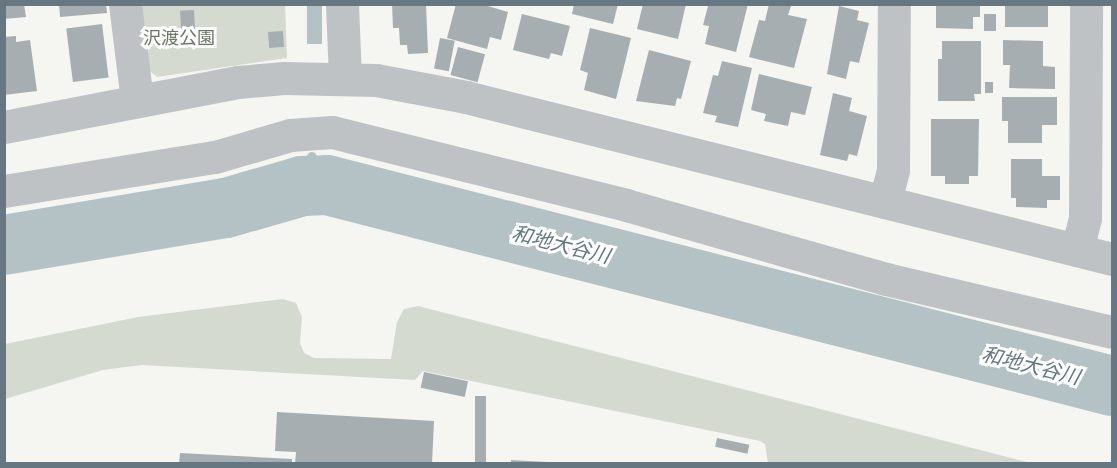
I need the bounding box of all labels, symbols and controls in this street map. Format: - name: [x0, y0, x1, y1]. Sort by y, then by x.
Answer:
- park label: 沢渡公園: [143, 27, 215, 49]
- water label: 和地大谷川: [510, 220, 612, 268]
- water label: 和地大谷川: [980, 341, 1082, 389]

